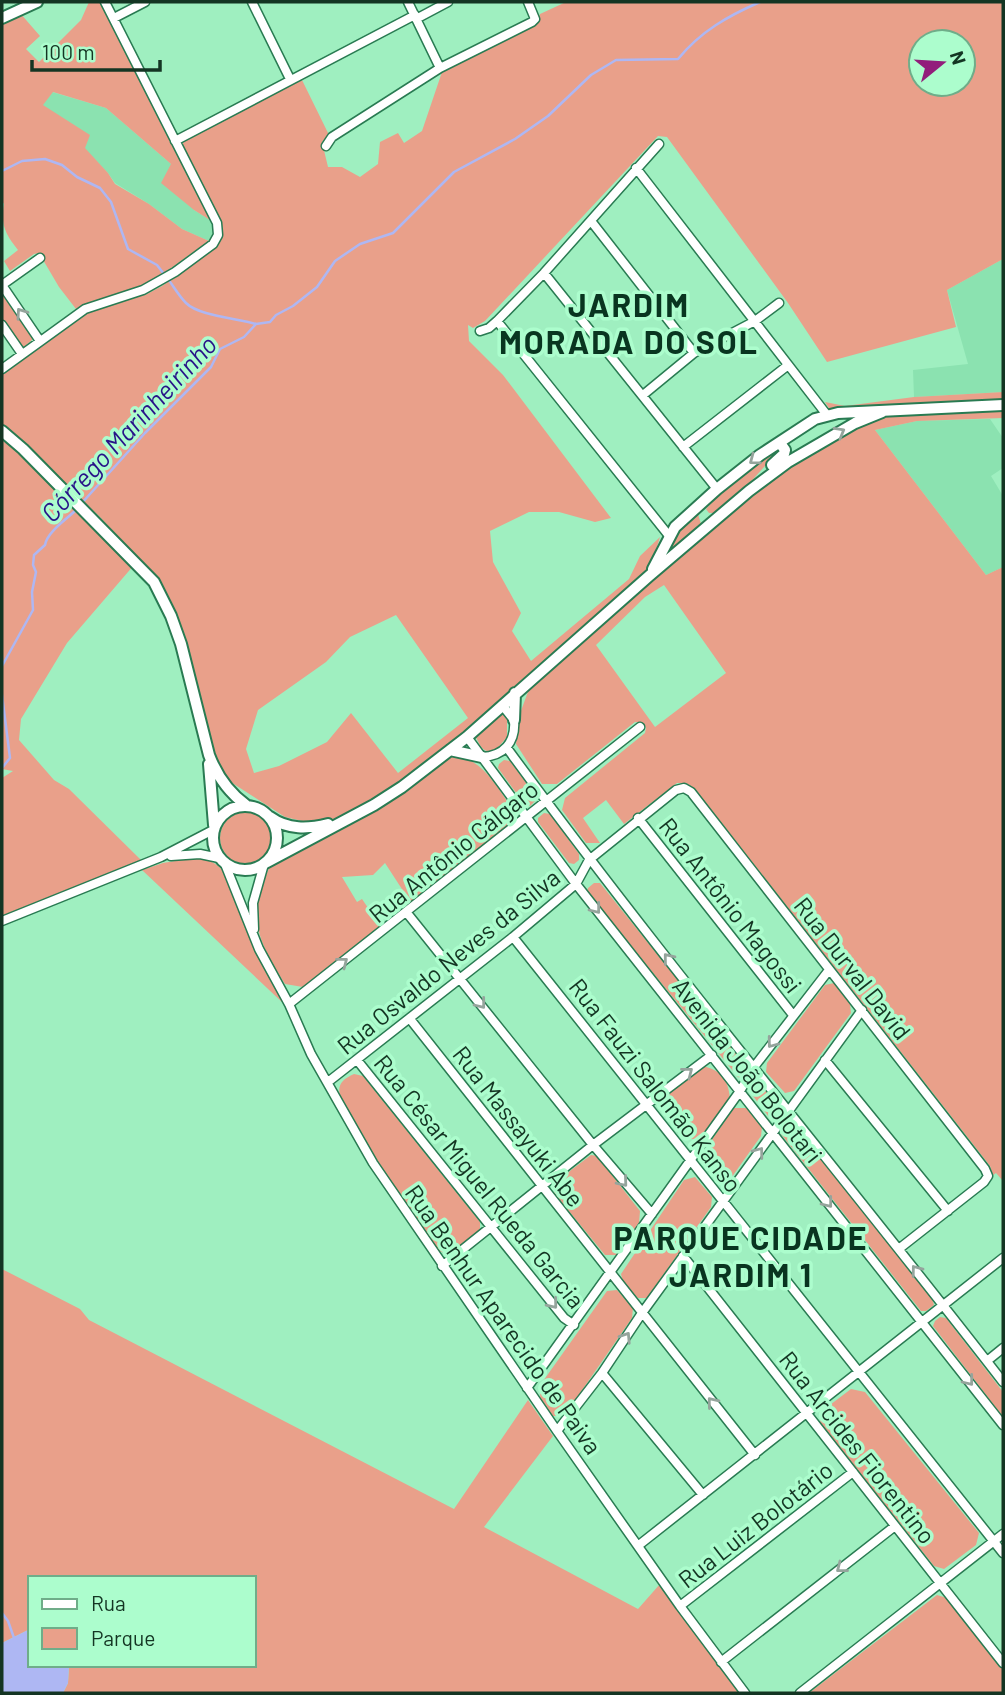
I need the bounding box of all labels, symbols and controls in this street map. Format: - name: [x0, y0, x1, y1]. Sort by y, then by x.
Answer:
- scale bar: [32, 28, 159, 72]
- north arrow: [907, 28, 977, 98]
- text: 100 m: [42, 39, 95, 64]
- text: N: [946, 48, 972, 67]
- district label: JARDIM MORADA DO SOL: [499, 285, 759, 360]
- one-way arrow: [17, 308, 29, 321]
- water label: Córrego Marinheirinho: [34, 328, 222, 528]
- one-way arrow: [832, 427, 845, 440]
- one-way arrow: [749, 452, 762, 464]
- street label: Rua Antônio Cálgaro: [363, 774, 543, 928]
- street label: Rua Antônio Magossi: [654, 812, 808, 998]
- street label: Rua Osvaldo Neves da Silva: [331, 862, 565, 1060]
- street label: Rua Durval David: [788, 891, 918, 1045]
- one-way arrow: [588, 901, 600, 914]
- one-way arrow: [663, 953, 676, 965]
- one-way arrow: [335, 958, 348, 971]
- street label: Rua Fauzi Salomão Kanso: [564, 972, 748, 1198]
- street label: Avenida João Bolotari: [667, 972, 829, 1168]
- one-way arrow: [472, 996, 485, 1009]
- one-way arrow: [768, 1035, 780, 1048]
- street label: Rua Massayuki Abe: [447, 1040, 591, 1212]
- street label: Rua César Miguel Rueda Garcia: [369, 1048, 591, 1314]
- one-way arrow: [681, 1067, 693, 1080]
- one-way arrow: [751, 1147, 763, 1160]
- one-way arrow: [615, 1173, 627, 1186]
- street label: Rua Benhur Aparecido de Paiva: [400, 1179, 608, 1459]
- one-way arrow: [820, 1195, 833, 1207]
- district label: PARQUE CIDADE JARDIM 1: [614, 1218, 869, 1293]
- one-way arrow: [912, 1265, 925, 1277]
- one-way arrow: [545, 1296, 557, 1309]
- one-way arrow: [618, 1331, 631, 1344]
- street label: Rua Arcides Fiorentino: [774, 1345, 942, 1549]
- one-way arrow: [961, 1374, 974, 1386]
- one-way arrow: [708, 1397, 720, 1410]
- street label: Rua Luiz Bolotário: [672, 1455, 838, 1593]
- one-way arrow: [837, 1559, 849, 1572]
- legend: [28, 1576, 256, 1667]
- text: Rua: [91, 1590, 126, 1615]
- text: Parque: [91, 1625, 156, 1650]

